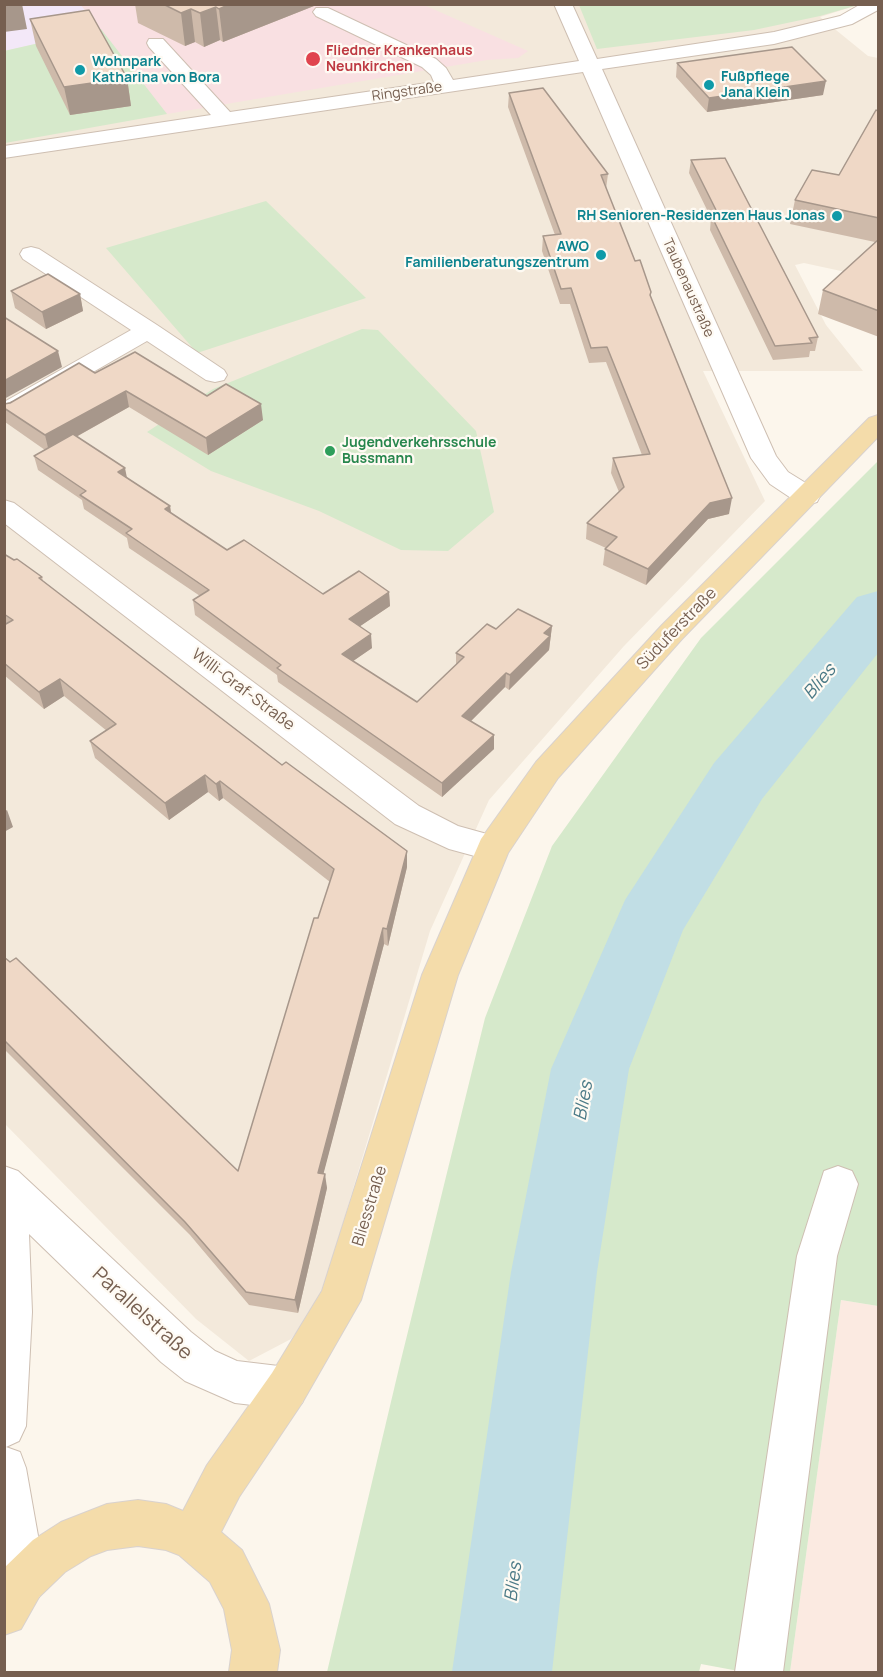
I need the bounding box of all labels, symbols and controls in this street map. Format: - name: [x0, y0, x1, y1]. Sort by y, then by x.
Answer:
- place label: Fliedner Krankenhaus Neunkirchen: [326, 43, 473, 76]
- marker: Fliedner Krankenhaus Neunkirchen: [304, 50, 322, 68]
- place label: Wohnpark Katharina von Bora: [92, 54, 220, 86]
- marker: Wohnpark Katharina von Bora: [73, 63, 87, 77]
- place label: Fußpflege Jana Klein: [721, 69, 790, 102]
- marker: Fußpflege Jana Klein: [702, 78, 716, 92]
- street label: Ringstraße: [371, 79, 443, 105]
- place label: RH Senioren-Residenzen Haus Jonas: [577, 208, 825, 224]
- marker: RH Senioren-Residenzen Haus Jonas: [830, 209, 844, 223]
- street label: Taubenaustraße: [659, 236, 717, 340]
- place label: AWO Familienberatungszentrum: [405, 239, 589, 272]
- marker: AWO Familienberatungszentrum: [594, 248, 608, 262]
- place label: Jugendverkehrsschule Bussmann: [342, 435, 496, 467]
- marker: Jugendverkehrsschule Bussmann: [323, 444, 337, 458]
- street label: Süduferstraße: [633, 584, 721, 674]
- street label: Willi-Graf-Straße: [188, 645, 298, 735]
- water label: Blies: [799, 660, 841, 704]
- water label: Blies: [570, 1080, 598, 1122]
- street label: Bliesstraße: [349, 1163, 391, 1249]
- street label: Parallelstraße: [87, 1263, 197, 1365]
- water label: Blies: [501, 1561, 527, 1603]

